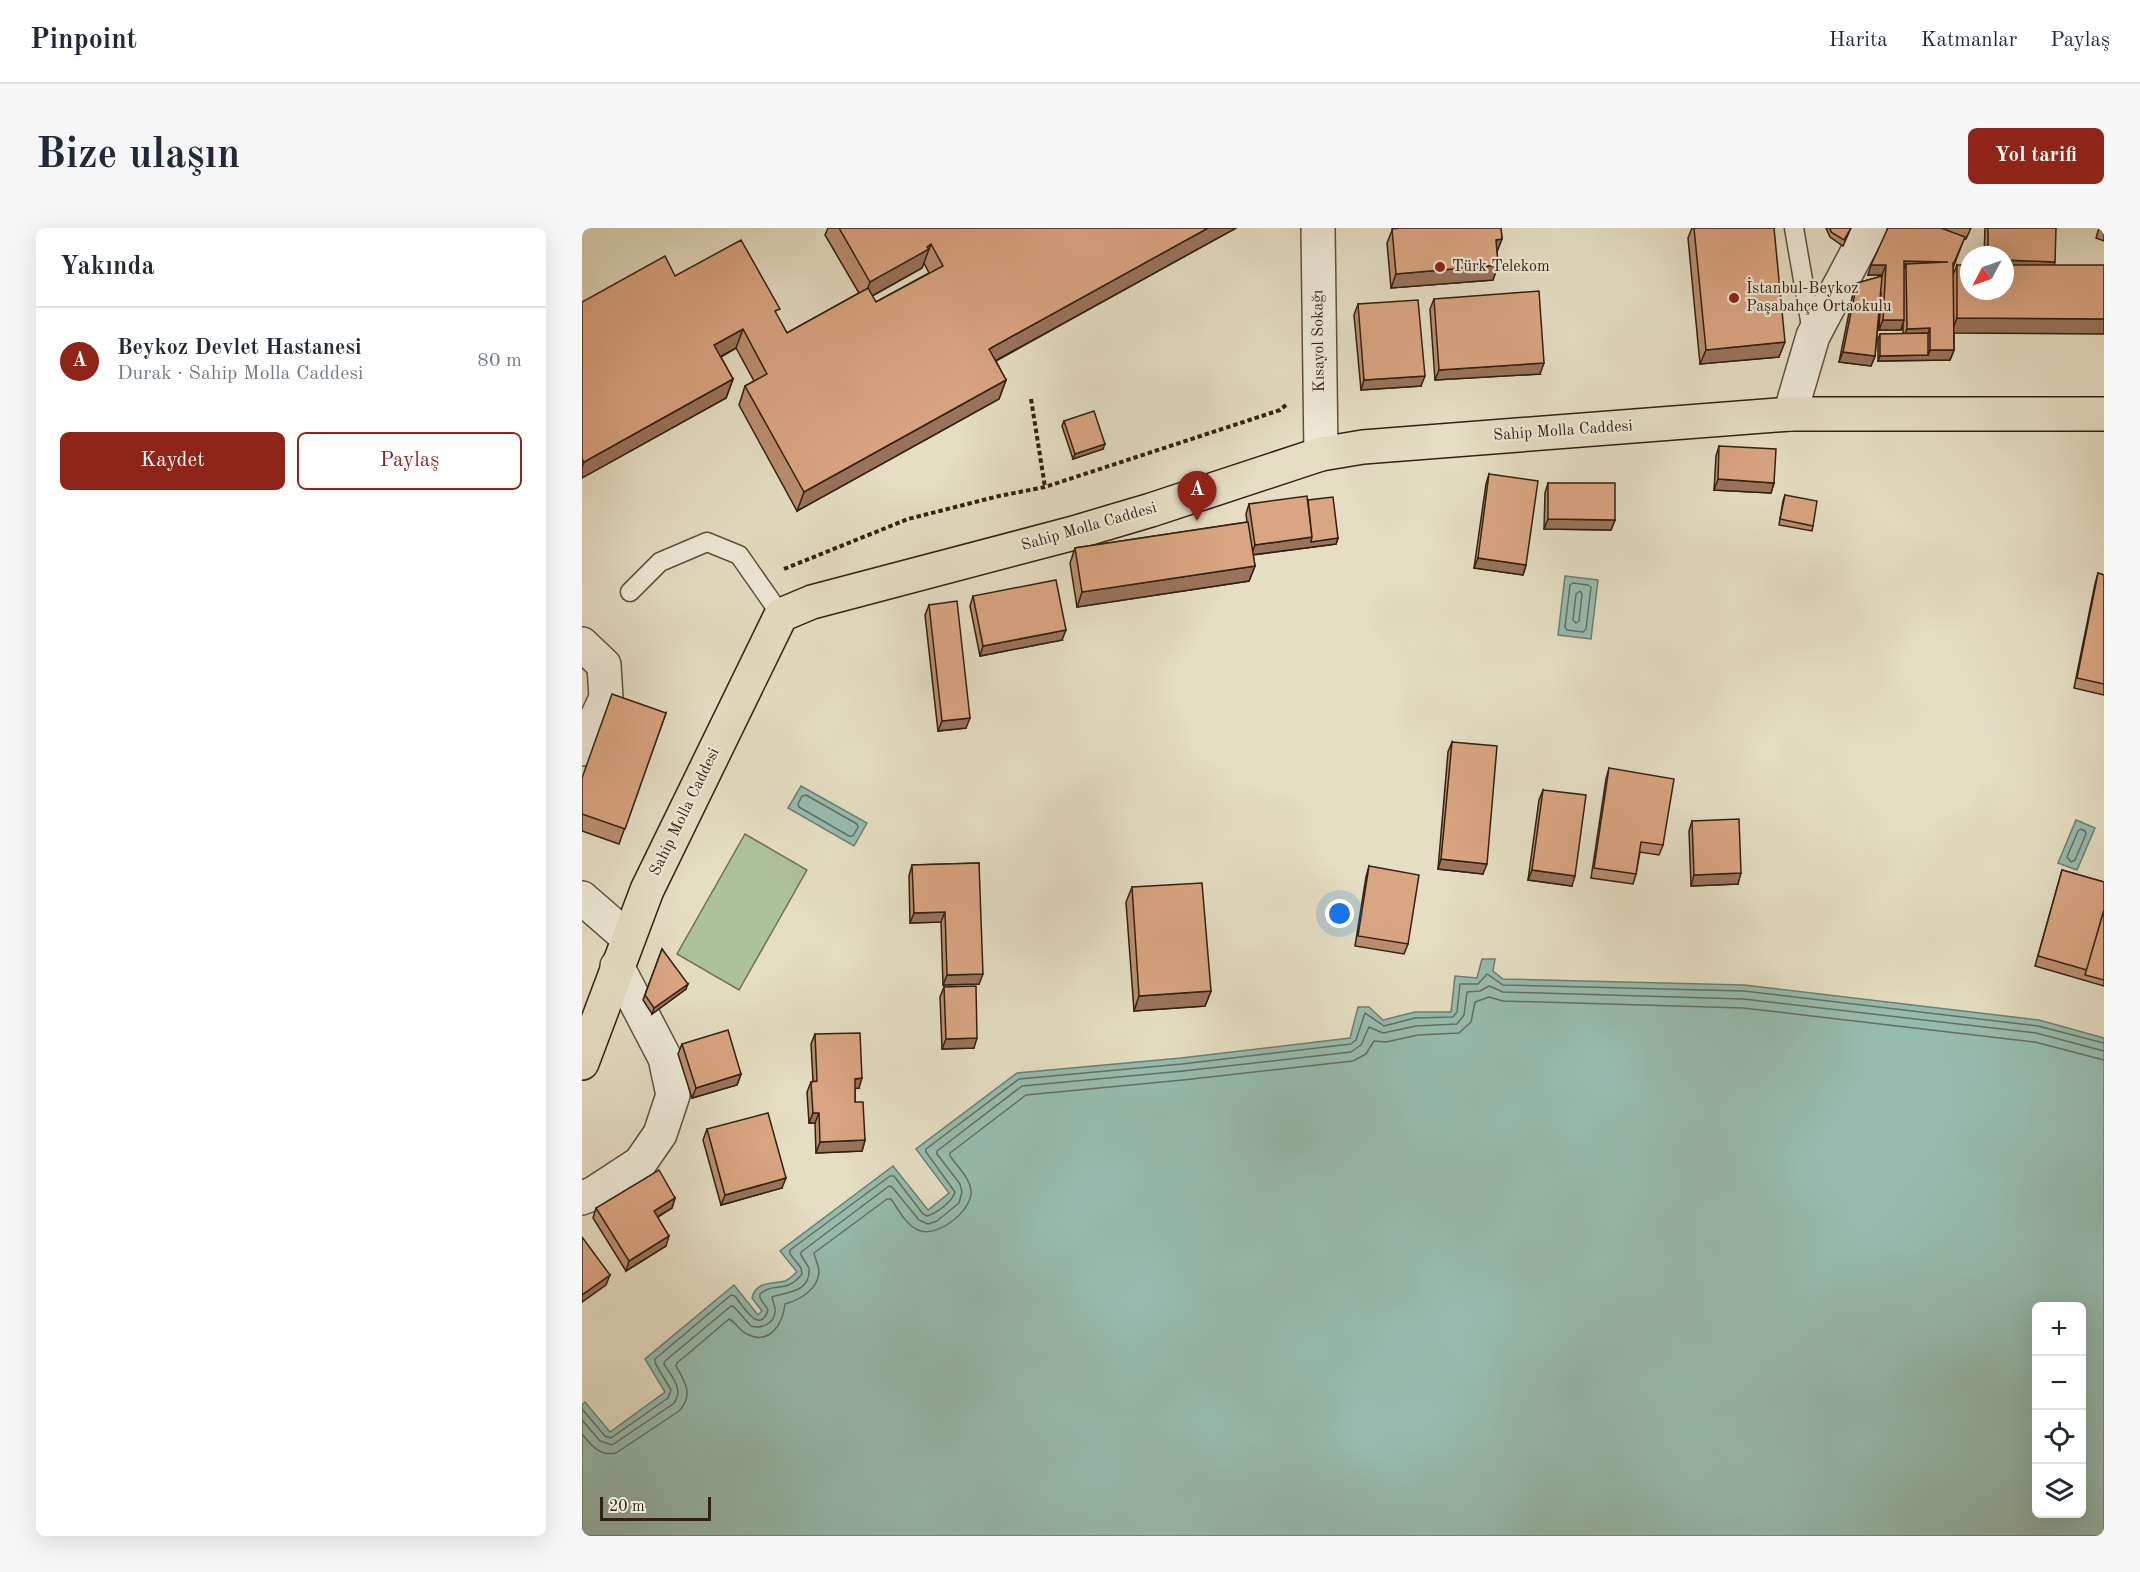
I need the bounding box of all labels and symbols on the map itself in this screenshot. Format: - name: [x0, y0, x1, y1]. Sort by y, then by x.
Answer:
- north arrow: [1960, 246, 2014, 300]
- place label: Türk Telekom: [1452, 259, 1550, 275]
- marker: Türk Telekom: [1433, 260, 1447, 274]
- place label: İstanbul-Beykoz Paşabahçe Ortaokulu: [1746, 277, 1892, 315]
- street label: Kısayol Sokağı: [1310, 290, 1328, 392]
- marker: İstanbul-Beykoz Paşabahçe Ortaokulu: [1727, 291, 1741, 305]
- street label: Sahip Molla Caddesi: [1493, 418, 1633, 444]
- pin: A: [1178, 472, 1216, 521]
- street label: Sahip Molla Caddesi: [1020, 500, 1158, 554]
- street label: Sahip Molla Caddesi: [647, 746, 723, 878]
- your location: [1325, 899, 1354, 928]
- scale bar: [600, 1494, 711, 1522]

